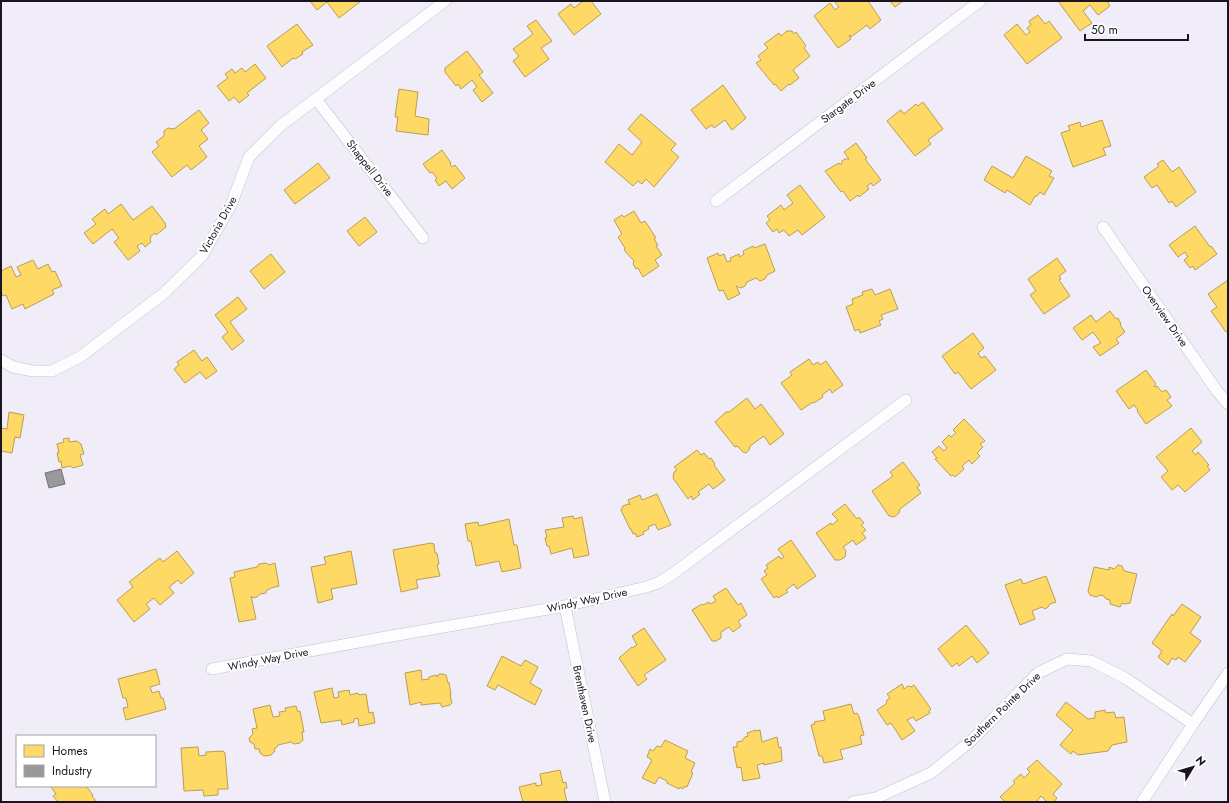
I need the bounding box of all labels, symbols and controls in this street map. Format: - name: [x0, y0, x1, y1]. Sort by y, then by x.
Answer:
- scale bar: [1085, 16, 1188, 42]
- text: 50 m: [1091, 21, 1118, 39]
- street label: Stargate Drive: [817, 75, 879, 127]
- street label: Shappell Drive: [343, 136, 397, 200]
- street label: Victoria Drive: [196, 193, 241, 257]
- street label: Overview Drive: [1138, 282, 1192, 350]
- street label: Windy Way Drive: [545, 584, 629, 616]
- street label: Windy Way Drive: [226, 643, 310, 675]
- street label: Brenthaven Drive: [569, 664, 601, 744]
- street label: Southern Pointe Drive: [960, 668, 1044, 750]
- legend: [16, 735, 156, 787]
- text: Homes: [52, 742, 88, 760]
- north arrow: [1173, 747, 1213, 787]
- text: N: [1192, 752, 1210, 769]
- text: Industry: [52, 762, 93, 780]

